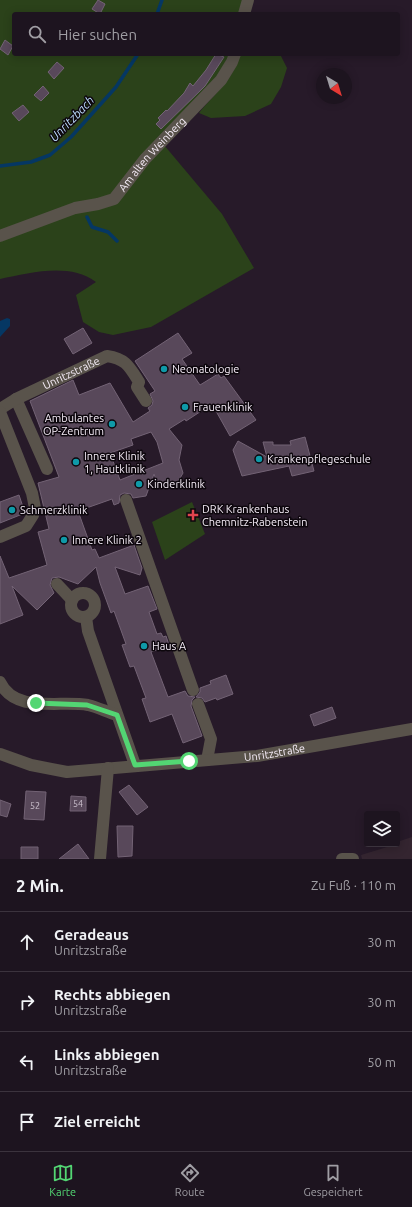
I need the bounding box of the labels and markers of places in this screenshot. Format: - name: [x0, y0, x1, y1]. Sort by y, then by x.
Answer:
- place label: Neonatologie: [172, 363, 239, 375]
- marker: Neonatologie: [159, 364, 169, 374]
- place label: Frauenklinik: [193, 401, 253, 413]
- marker: Frauenklinik: [180, 402, 190, 412]
- place label: Ambulantes OP-Zentrum: [43, 412, 104, 437]
- marker: Ambulantes OP-Zentrum: [107, 419, 117, 429]
- place label: Innere Klinik 1, Hautklinik: [84, 450, 145, 475]
- place label: Krankenpflegeschule: [267, 453, 371, 465]
- marker: Krankenpflegeschule: [254, 454, 264, 464]
- marker: Innere Klinik 1, Hautklinik: [71, 457, 81, 467]
- place label: Kinderklinik: [147, 478, 206, 490]
- marker: Kinderklinik: [134, 479, 144, 489]
- place label: DRK Krankenhaus Chemnitz-Rabenstein: [202, 503, 307, 528]
- place label: Schmerzklinik: [20, 504, 88, 516]
- marker: Schmerzklinik: [7, 505, 17, 515]
- marker: DRK Krankenhaus Chemnitz-Rabenstein: [187, 509, 199, 521]
- place label: Innere Klinik 2: [72, 534, 142, 546]
- marker: Innere Klinik 2: [59, 535, 69, 545]
- place label: Haus A: [152, 640, 187, 652]
- marker: Haus A: [139, 641, 149, 651]

